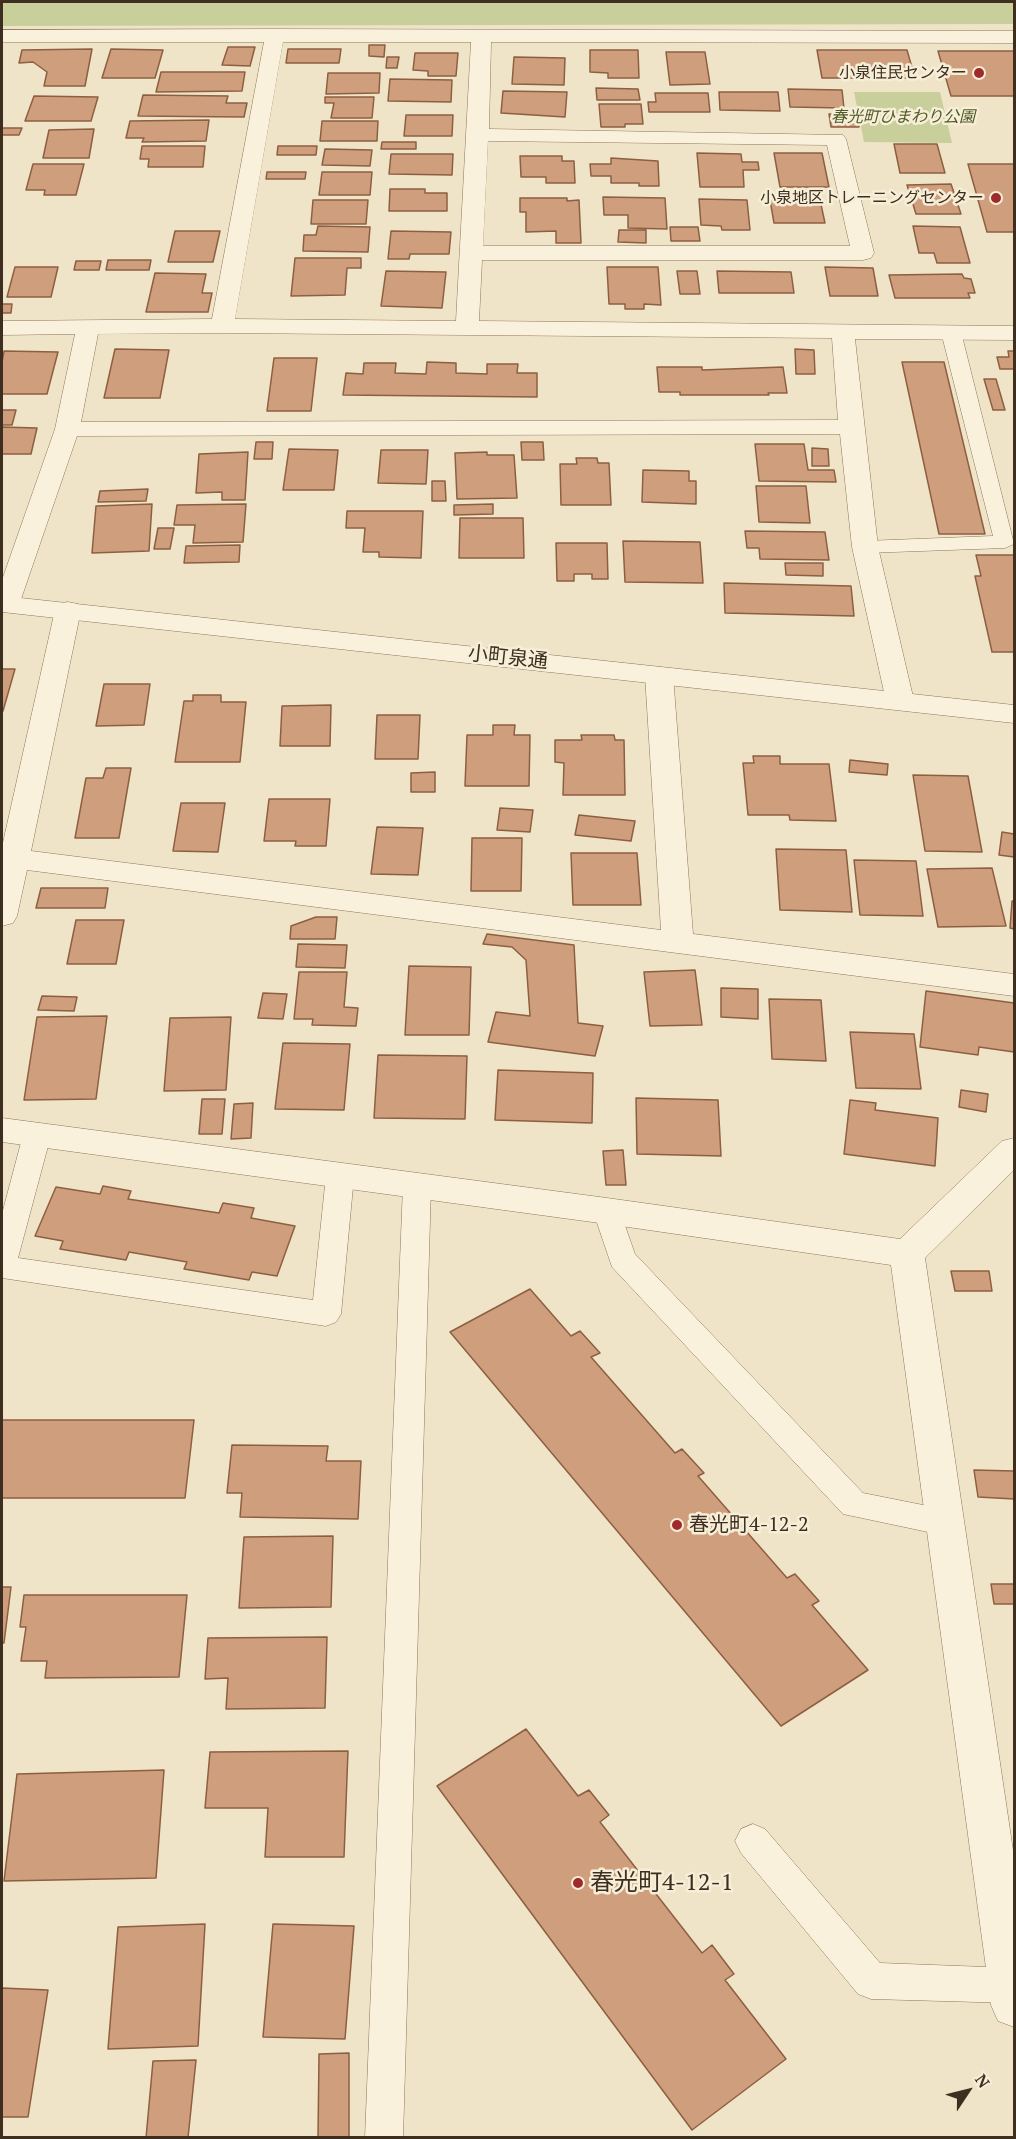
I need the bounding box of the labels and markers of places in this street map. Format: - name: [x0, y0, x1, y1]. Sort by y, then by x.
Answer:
- place label: 小泉住民センター: [839, 63, 967, 83]
- marker: 小泉住民センター: [972, 66, 986, 80]
- place label: 小泉地区トレーニングセンター: [760, 188, 984, 208]
- marker: 小泉地区トレーニングセンター: [989, 191, 1003, 205]
- place label: 春光町4-12-2: [689, 1513, 809, 1537]
- marker: 春光町4-12-2: [670, 1518, 684, 1532]
- place label: 春光町4-12-1: [590, 1869, 734, 1897]
- marker: 春光町4-12-1: [571, 1876, 585, 1890]

